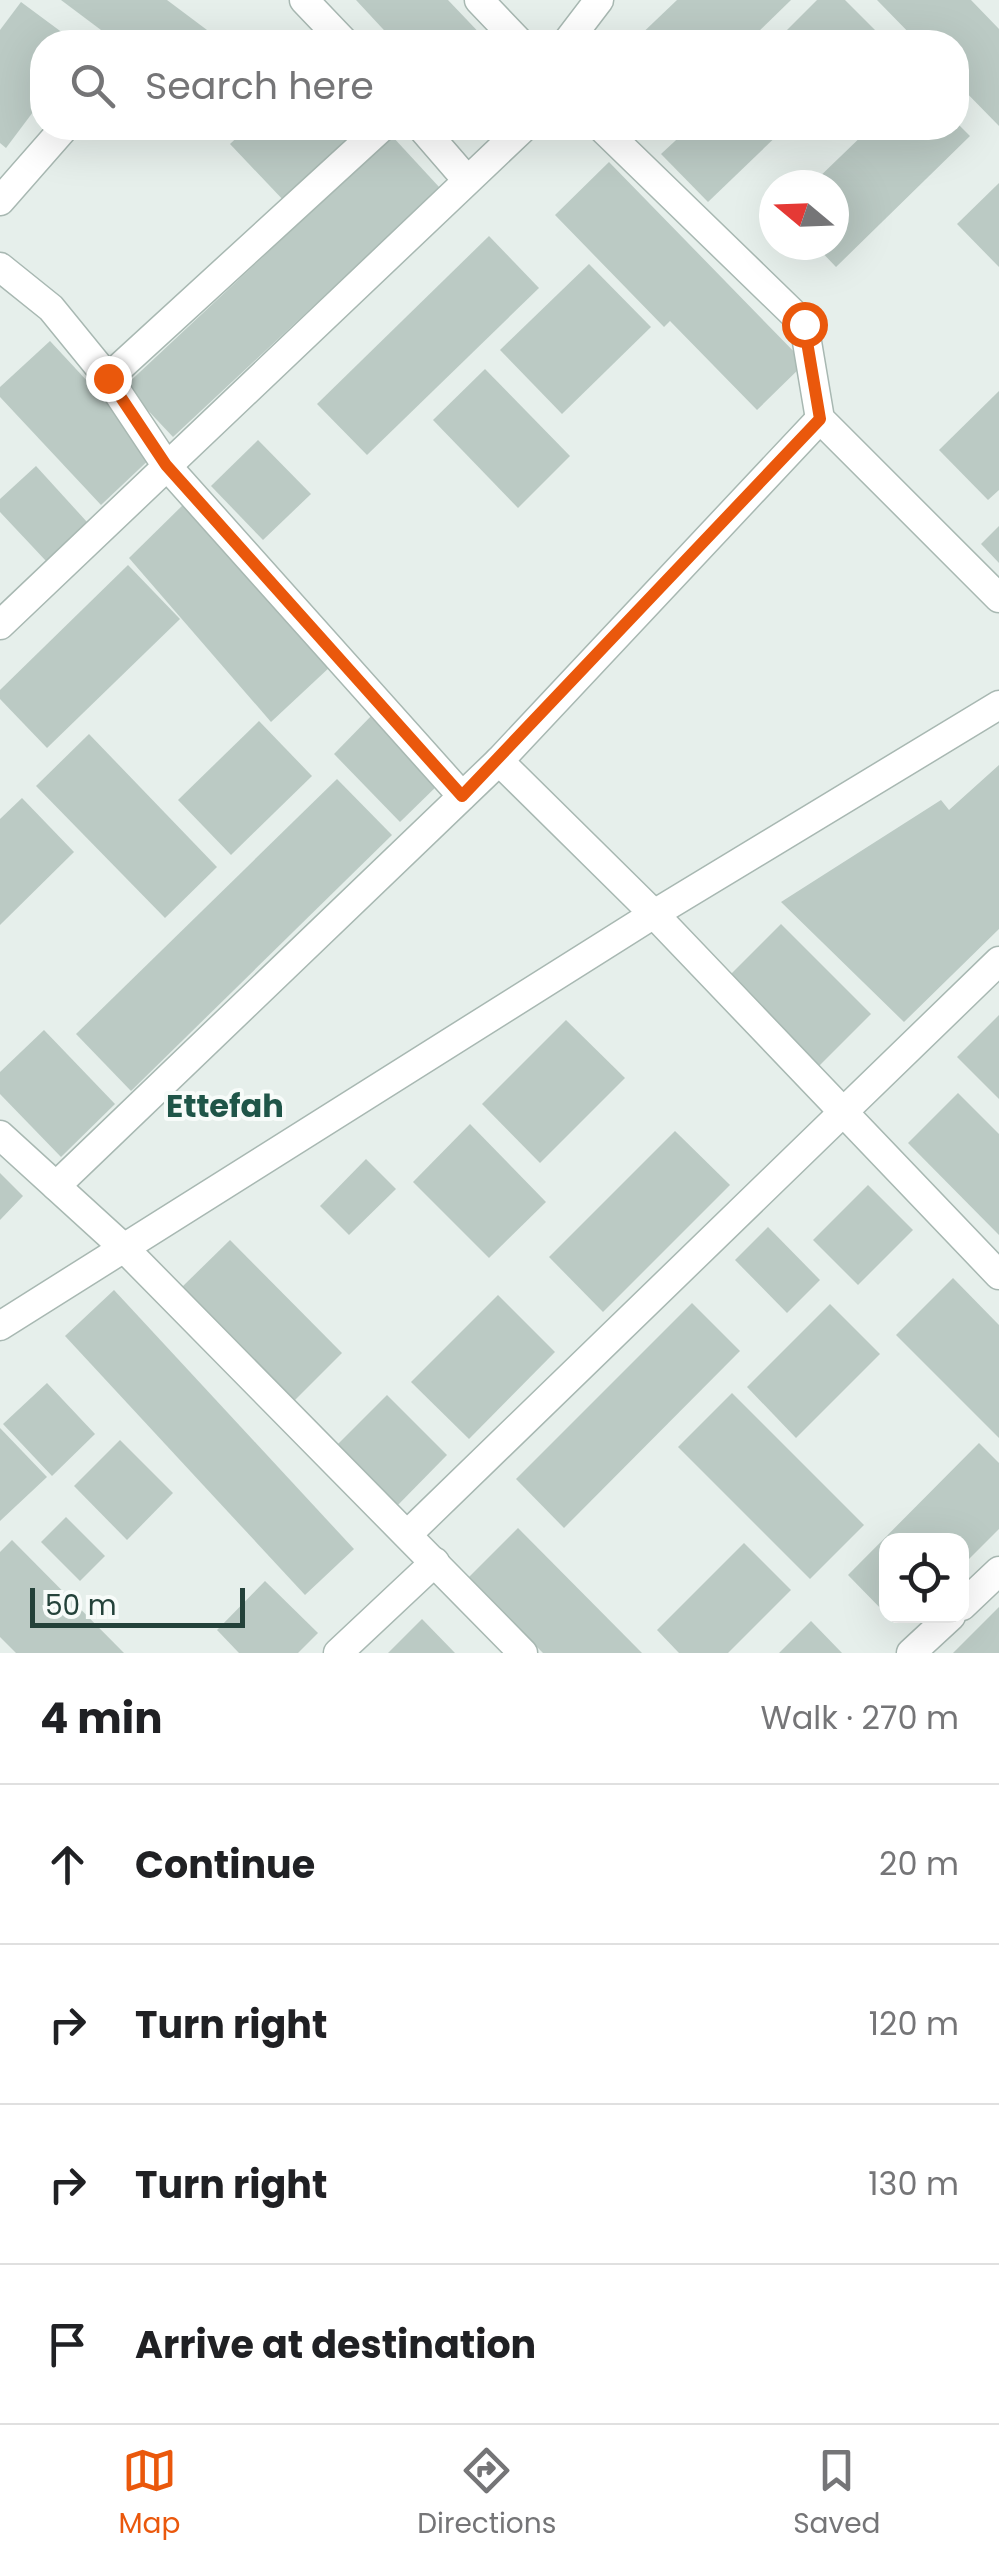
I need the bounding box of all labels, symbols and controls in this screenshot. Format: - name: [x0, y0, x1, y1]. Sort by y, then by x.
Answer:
- search box: [30, 30, 969, 140]
- icon: search: [65, 58, 120, 113]
- text: Search here: [145, 59, 374, 112]
- north arrow: [759, 170, 849, 260]
- route start: [782, 302, 828, 348]
- route end: [86, 356, 132, 402]
- district label: Ettefah: [166, 1083, 284, 1128]
- map controls: [879, 1533, 969, 1623]
- button: locate: [879, 1533, 969, 1623]
- scale bar: [30, 1583, 245, 1628]
- text: 50 m: [45, 1586, 116, 1625]
- text: 4 min: [40, 1689, 163, 1748]
- text: Walk · 270 m: [760, 1695, 959, 1740]
- icon: ahead: [40, 1837, 95, 1892]
- text: Continue: [135, 1838, 315, 1891]
- text: 20 m: [879, 1841, 959, 1886]
- icon: right: [40, 1997, 95, 2052]
- text: Turn right: [135, 1998, 327, 2051]
- text: 120 m: [869, 2001, 959, 2046]
- icon: right: [40, 2157, 95, 2212]
- text: Turn right: [135, 2158, 327, 2211]
- text: 130 m: [868, 2161, 959, 2206]
- icon: arrive: [40, 2317, 95, 2372]
- text: Arrive at destination: [135, 2318, 536, 2371]
- tab: Map: [118, 2443, 180, 2545]
- tab: Directions: [417, 2443, 556, 2545]
- tab: Saved: [793, 2443, 881, 2545]

